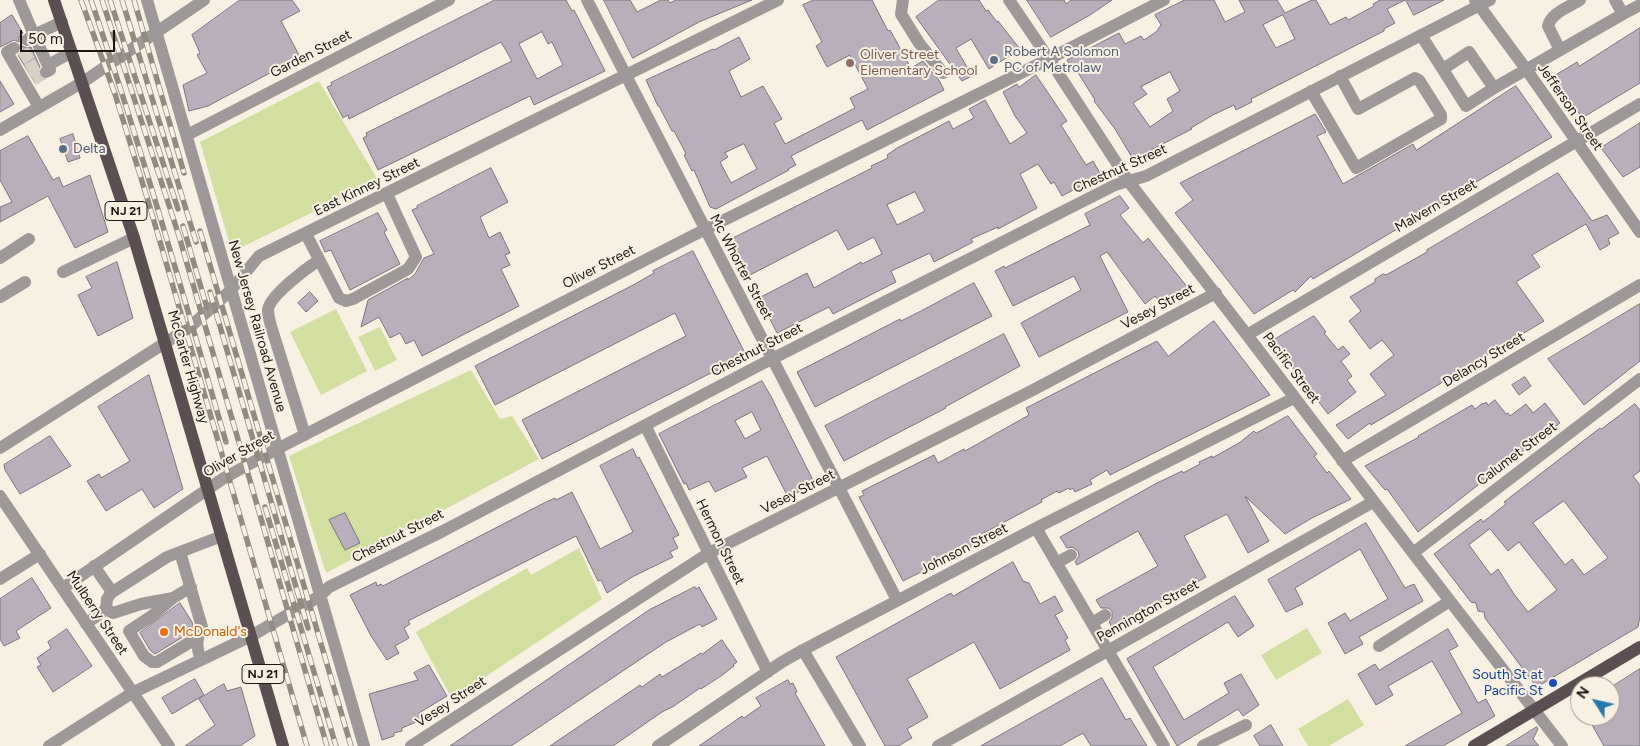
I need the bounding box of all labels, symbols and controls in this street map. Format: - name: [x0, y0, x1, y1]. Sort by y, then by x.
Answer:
- scale bar: [22, 20, 118, 52]
- street label: Garden Street: [268, 26, 354, 82]
- text: 50 m: [28, 30, 63, 48]
- place label: Robert A Solomon PC of Metrolaw: [1004, 44, 1119, 76]
- place label: Oliver Street Elementary School: [860, 47, 978, 80]
- marker: Robert A Solomon PC of Metrolaw: [988, 54, 1000, 66]
- marker: Oliver Street Elementary School: [844, 57, 856, 69]
- street label: Jefferson Street: [1534, 60, 1606, 154]
- place label: Delta: [73, 141, 106, 157]
- street label: Chestnut Street: [1070, 141, 1170, 197]
- marker: Delta: [57, 143, 69, 155]
- street label: East Kinney Street: [311, 154, 423, 220]
- street label: Malvern Street: [1392, 176, 1480, 236]
- road number: NJ 21: [105, 202, 147, 220]
- street label: Mc Whorter Street: [706, 211, 776, 323]
- street label: New Jersey Railroad Avenue: [224, 238, 290, 414]
- street label: Oliver Street: [560, 242, 638, 292]
- street label: Vesey Street: [1118, 281, 1198, 333]
- street label: McCarter Highway: [164, 308, 212, 426]
- street label: Chestnut Street: [708, 320, 806, 380]
- street label: Pacific Street: [1259, 329, 1323, 407]
- street label: Delancy Street: [1440, 329, 1528, 391]
- street label: Calumet Street: [1474, 419, 1560, 489]
- street label: Oliver Street: [200, 427, 278, 481]
- street label: Vesey Street: [758, 466, 838, 518]
- street label: Hermon Street: [692, 496, 748, 588]
- street label: Chestnut Street: [349, 506, 447, 566]
- street label: Johnson Street: [917, 520, 1011, 578]
- street label: Mulberry Street: [63, 568, 131, 658]
- street label: Pennington Street: [1094, 576, 1202, 646]
- place label: McDonald's: [174, 624, 247, 640]
- marker: McDonald's: [158, 626, 170, 638]
- road number: NJ 21: [242, 664, 284, 684]
- place label: South St at Pacific St: [1472, 667, 1543, 700]
- street label: Vesey Street: [413, 673, 489, 731]
- north arrow: [1570, 676, 1620, 726]
- marker: South St at Pacific St: [1547, 677, 1559, 689]
- text: N: [1573, 683, 1593, 702]

